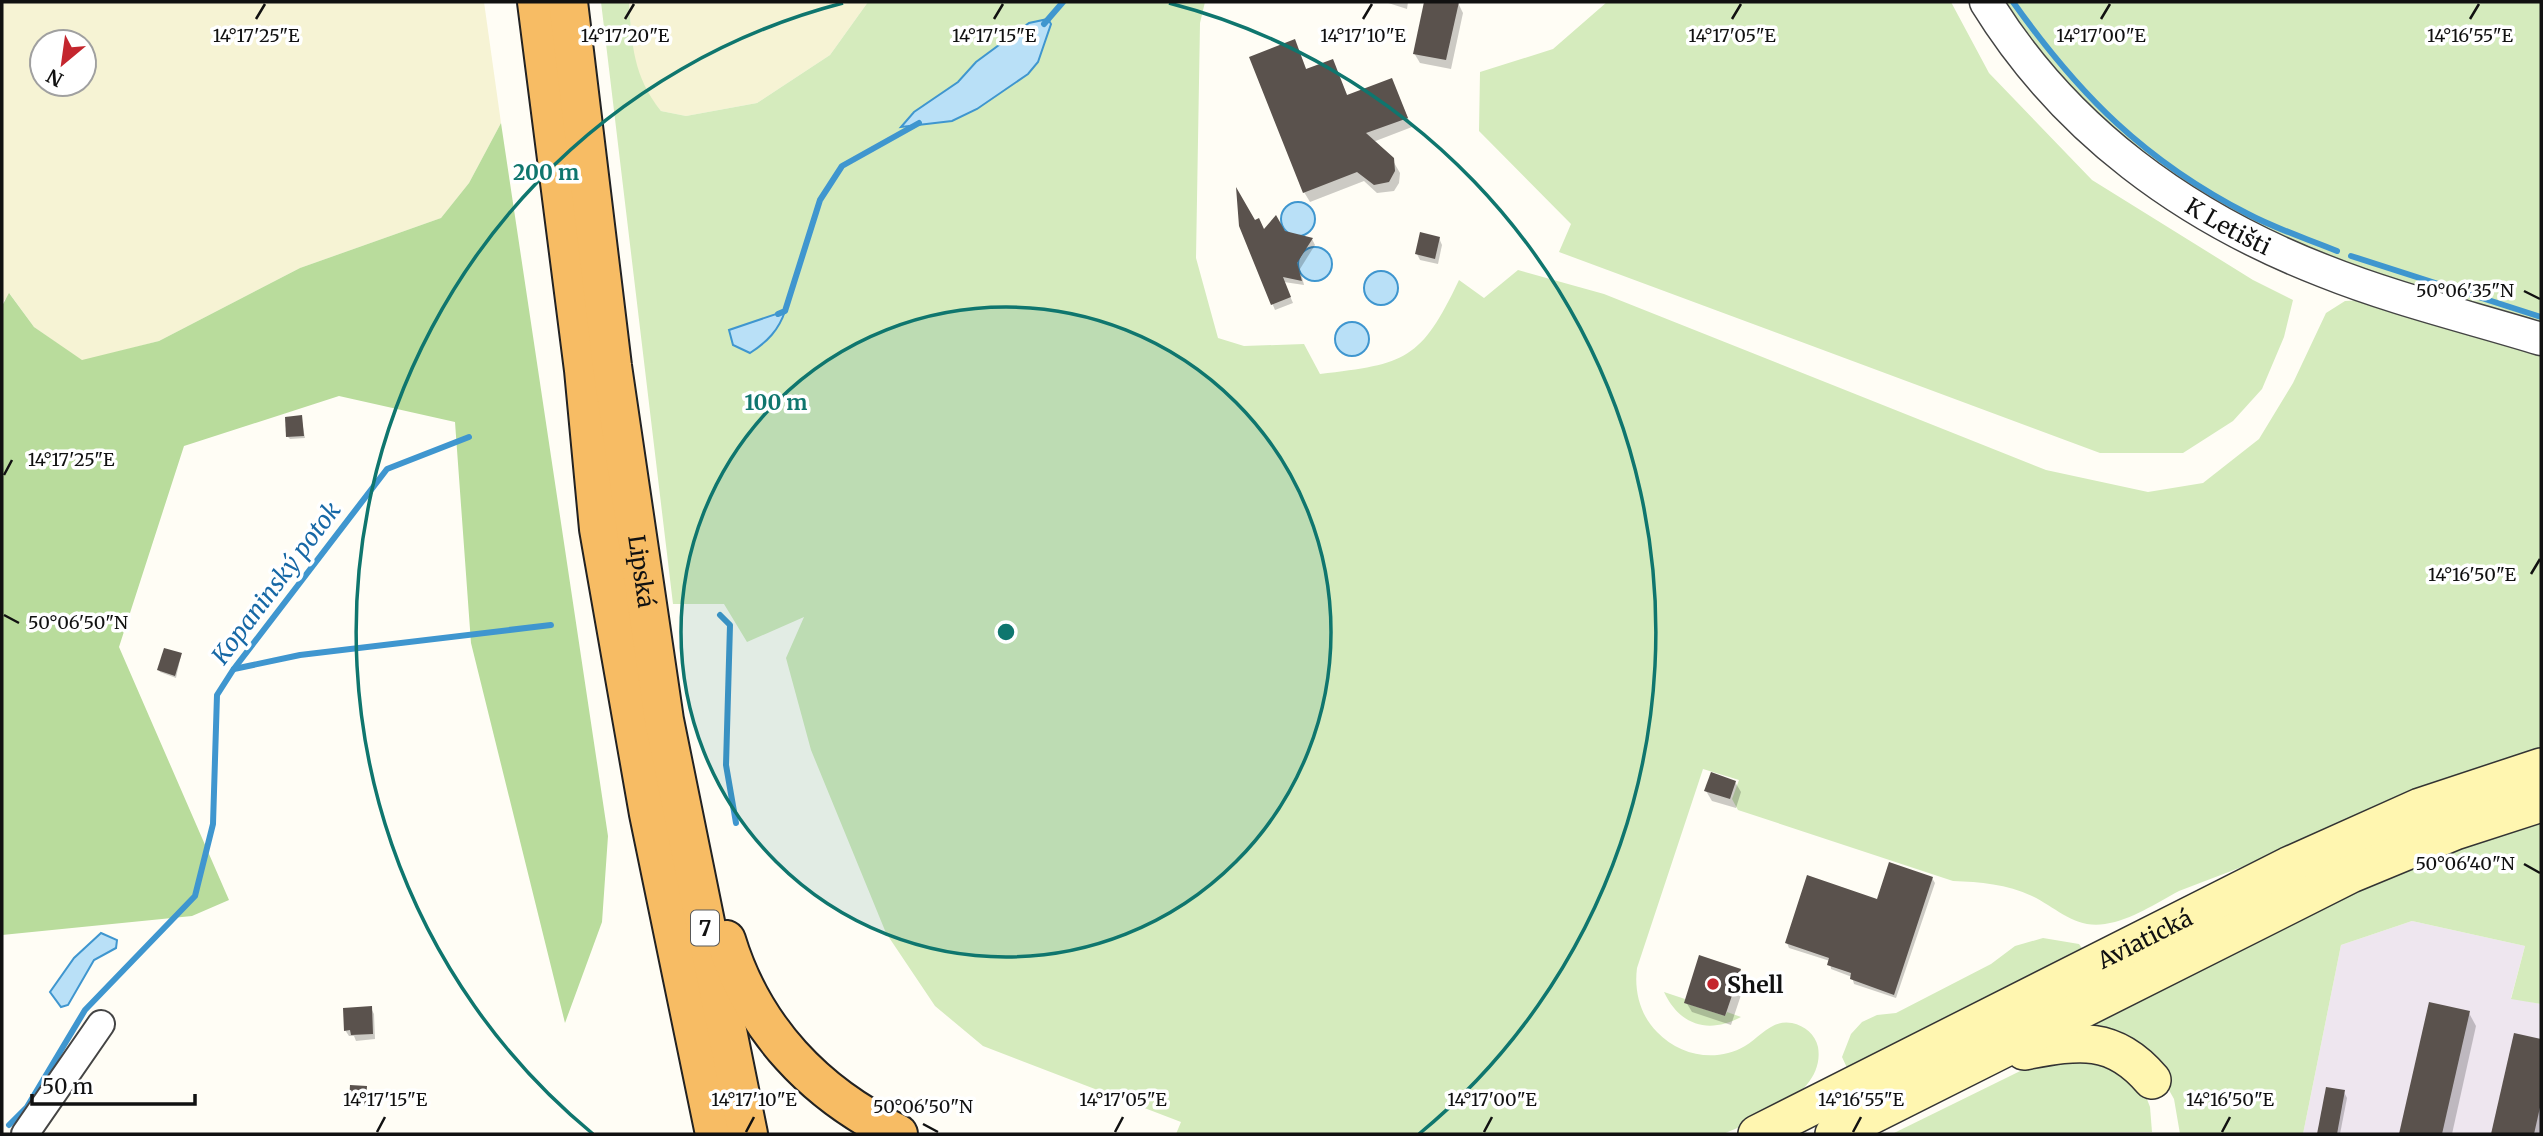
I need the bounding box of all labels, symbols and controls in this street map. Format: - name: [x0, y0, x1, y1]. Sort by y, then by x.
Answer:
- text: 14°17'25"E: [213, 24, 300, 47]
- text: 14°17'20"E: [581, 24, 670, 47]
- text: 14°17'15"E: [952, 24, 1037, 47]
- text: 14°17'10"E: [1320, 24, 1406, 47]
- text: 14°17'05"E: [1688, 24, 1776, 47]
- text: 14°17'00"E: [2056, 24, 2146, 47]
- text: 14°16'55"E: [2427, 24, 2513, 47]
- north arrow: [28, 28, 98, 98]
- text: N: [42, 64, 67, 92]
- text: 200 m: [513, 159, 579, 186]
- street label: K Letišti: [2180, 191, 2276, 261]
- text: 50°06'35"N: [2416, 279, 2514, 302]
- text: 100 m: [745, 389, 807, 416]
- text: 14°17'25"E: [28, 448, 115, 471]
- water label: Kopaninský potok: [204, 496, 347, 671]
- street label: Lipská: [622, 533, 662, 610]
- text: 14°16'50"E: [2428, 563, 2517, 586]
- text: 50°06'50"N: [28, 611, 128, 634]
- centre of rings: [994, 620, 1018, 644]
- text: 50°06'40"N: [2415, 852, 2515, 875]
- street label: Aviatická: [2091, 902, 2197, 975]
- road number: 7: [691, 911, 719, 946]
- place label: Shell: [1727, 970, 1784, 999]
- marker: Shell: [1705, 976, 1721, 992]
- scale bar: [32, 1062, 194, 1106]
- text: 50 m: [42, 1073, 93, 1100]
- text: 14°17'15"E: [343, 1088, 428, 1111]
- text: 14°17'10"E: [711, 1088, 797, 1111]
- text: 14°17'05"E: [1079, 1088, 1167, 1111]
- text: 14°17'00"E: [1447, 1088, 1537, 1111]
- text: 14°16'55"E: [1818, 1088, 1904, 1111]
- text: 14°16'50"E: [2186, 1088, 2275, 1111]
- text: 50°06'50"N: [873, 1095, 973, 1118]

